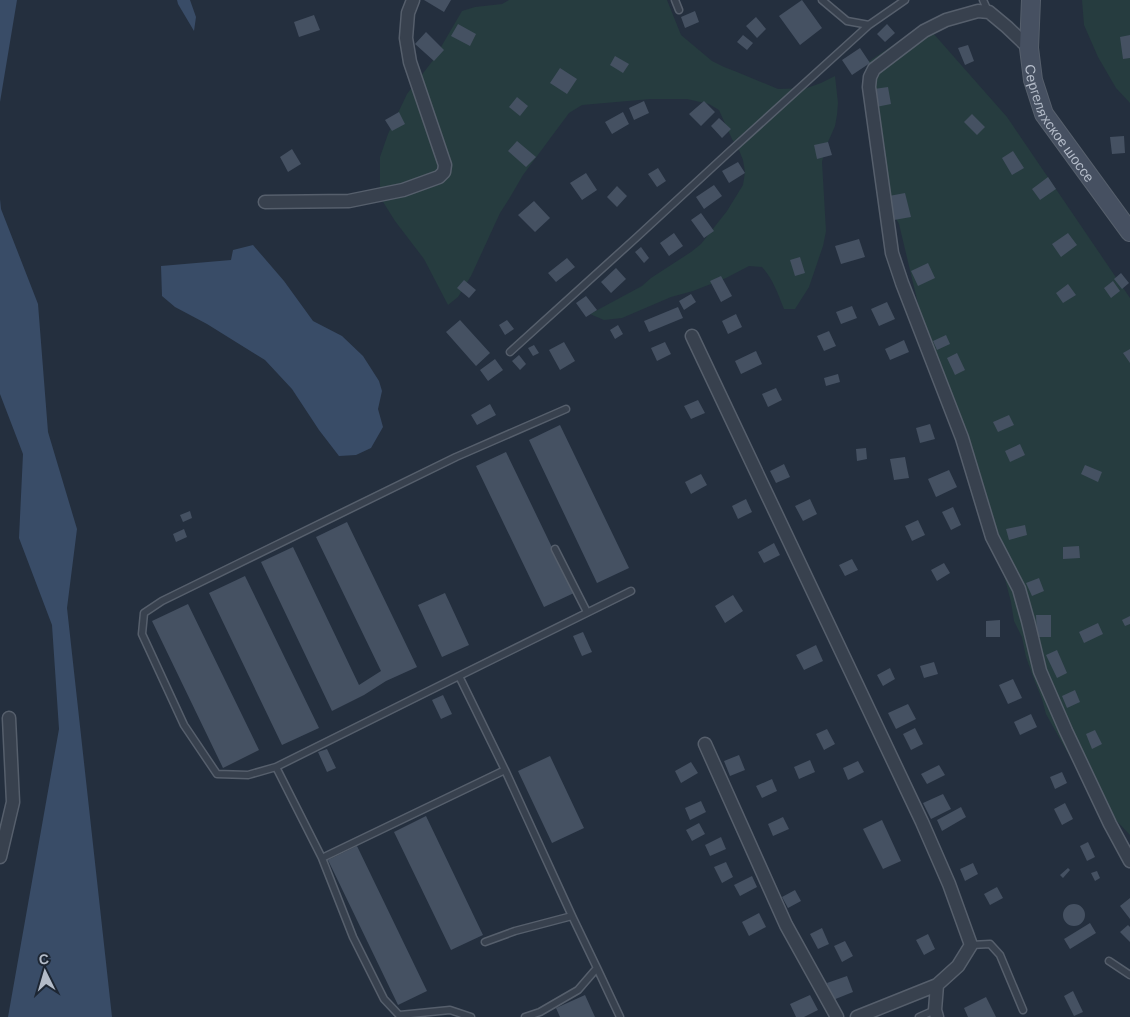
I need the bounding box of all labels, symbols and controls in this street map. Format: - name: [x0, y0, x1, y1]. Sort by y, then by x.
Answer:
- street label: Сергеляхское шоссе: [1023, 63, 1099, 185]
- north arrow: [20, 947, 70, 997]
- text: С: [38, 950, 50, 967]

